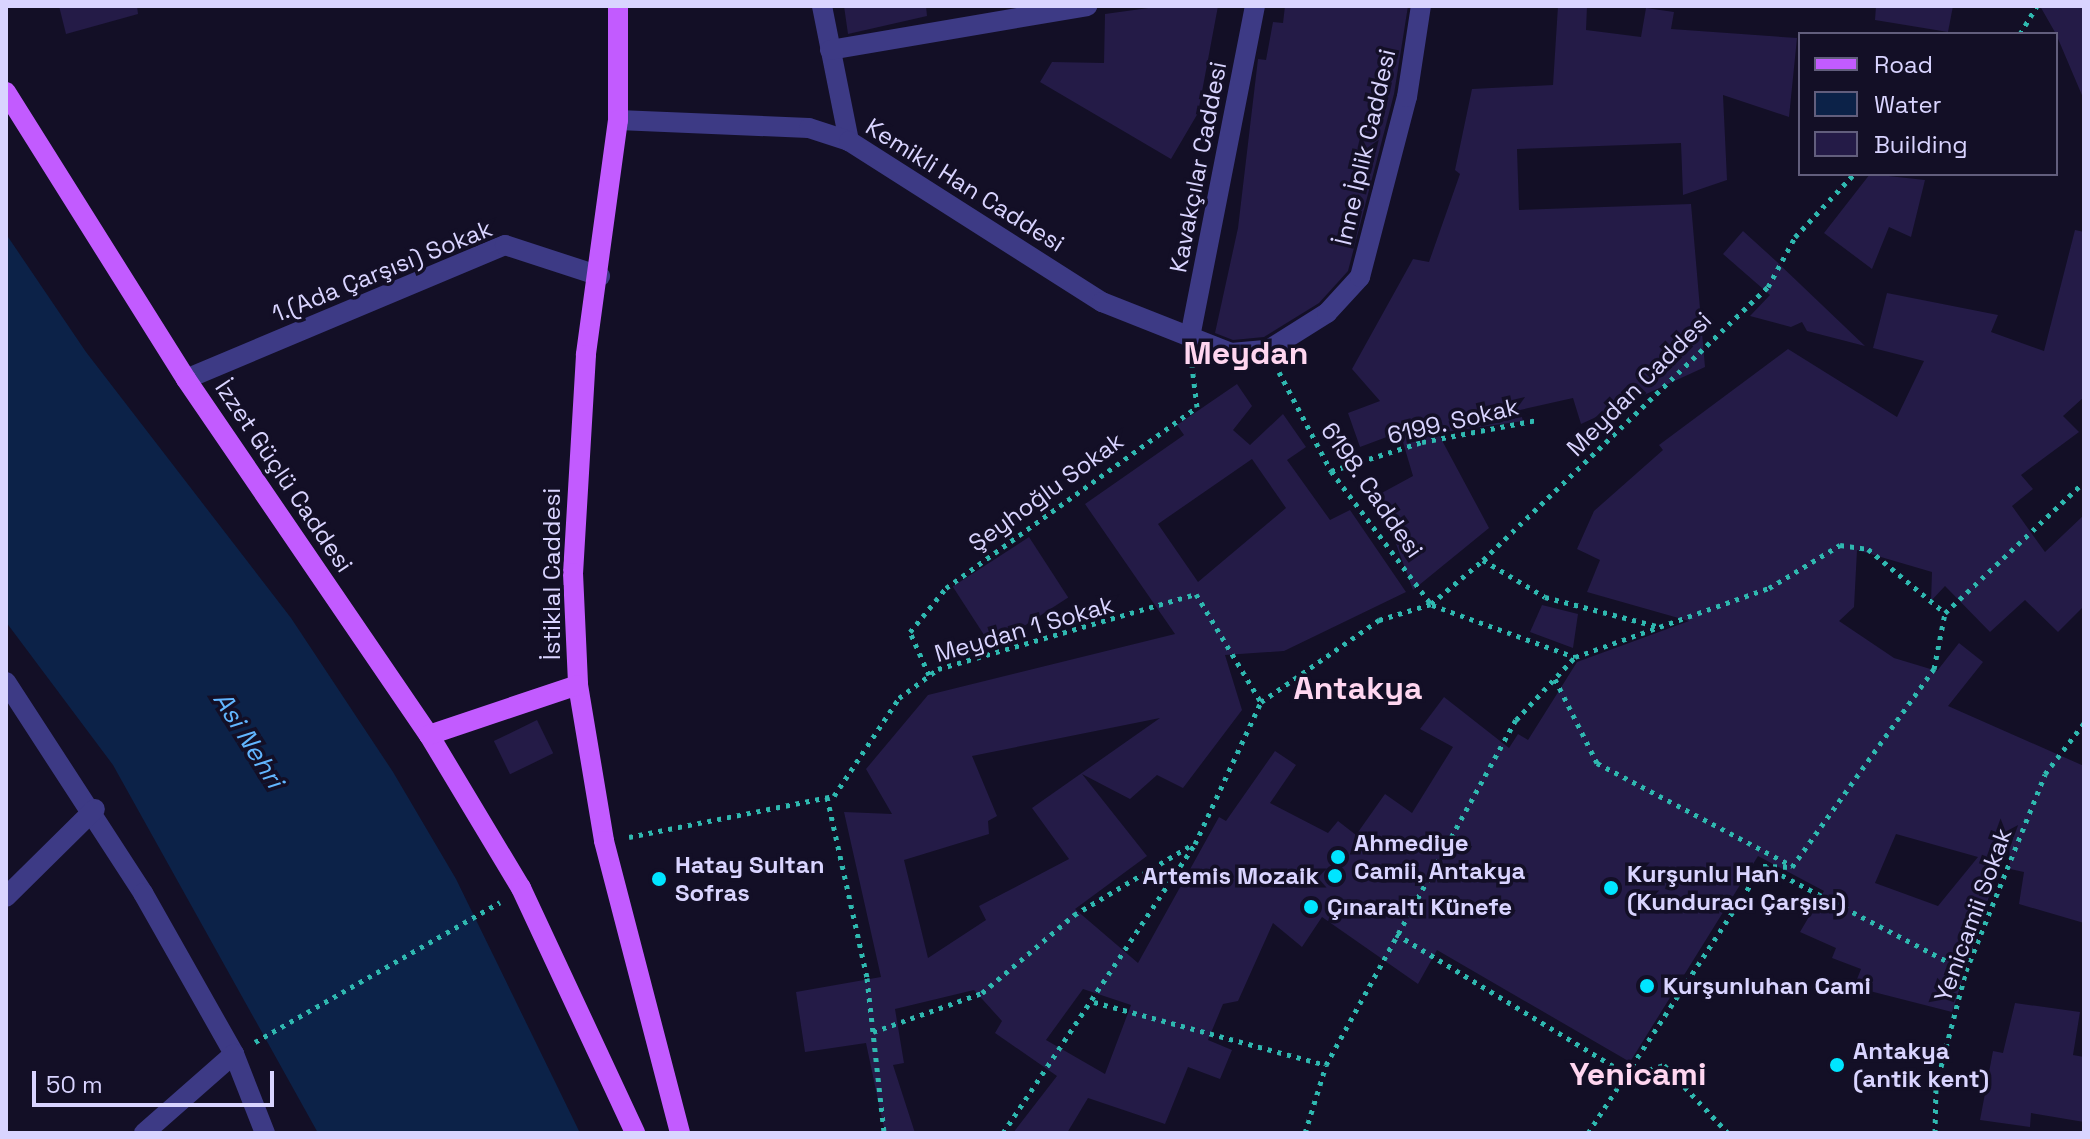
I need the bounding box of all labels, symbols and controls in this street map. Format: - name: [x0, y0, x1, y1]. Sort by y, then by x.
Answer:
- legend: [1798, 32, 2058, 176]
- street label: İnne İplik Caddesi: [1328, 46, 1402, 248]
- text: Road: [1874, 49, 1933, 80]
- street label: Kavakçılar Caddesi: [1163, 59, 1233, 275]
- text: Water: [1874, 89, 1942, 120]
- street label: Kemikli Han Caddesi: [860, 112, 1070, 258]
- text: Building: [1874, 129, 1968, 160]
- street label: 1.(Ada Çarşısı) Sokak: [268, 214, 496, 328]
- street label: Meydan Caddesi: [1561, 306, 1717, 462]
- district label: Meydan: [1183, 334, 1309, 372]
- street label: İzzet Güçlü Caddesi: [209, 374, 359, 578]
- street label: 6199. Sokak: [1384, 392, 1522, 450]
- street label: 6198. Caddesi: [1315, 417, 1429, 563]
- street label: Şeyhoğlu Sokak: [963, 426, 1129, 558]
- street label: İstiklal Caddesi: [538, 488, 566, 660]
- street label: Meydan 1 Sokak: [931, 590, 1117, 668]
- district label: Antakya: [1294, 669, 1422, 707]
- water label: Asi Nehri: [206, 686, 290, 794]
- street label: Yenicamii Sokak: [1928, 824, 2018, 1006]
- place label: Ahmediye Camii, Antakya: [1354, 829, 1526, 885]
- marker: Ahmediye Camii, Antakya: [1329, 848, 1347, 866]
- place label: Hatay Sultan Sofras: [675, 851, 824, 907]
- place label: Kurşunlu Han (Kunduracı Çarşısı): [1627, 860, 1846, 916]
- place label: Artemis Mozaik: [1142, 862, 1319, 890]
- marker: Artemis Mozaik: [1326, 867, 1344, 885]
- marker: Hatay Sultan Sofras: [650, 870, 668, 888]
- marker: Kurşunlu Han (Kunduracı Çarşısı): [1602, 879, 1620, 897]
- place label: Çınaraltı Künefe: [1327, 893, 1512, 921]
- marker: Çınaraltı Künefe: [1302, 898, 1320, 916]
- place label: Kurşunluhan Cami: [1663, 972, 1871, 1000]
- marker: Kurşunluhan Cami: [1638, 977, 1656, 995]
- place label: Antakya (antik kent): [1853, 1037, 1989, 1093]
- scale bar: [36, 1055, 278, 1105]
- district label: Yenicami: [1570, 1055, 1706, 1093]
- marker: Antakya (antik kent): [1828, 1056, 1846, 1074]
- text: 50 m: [46, 1069, 103, 1100]

